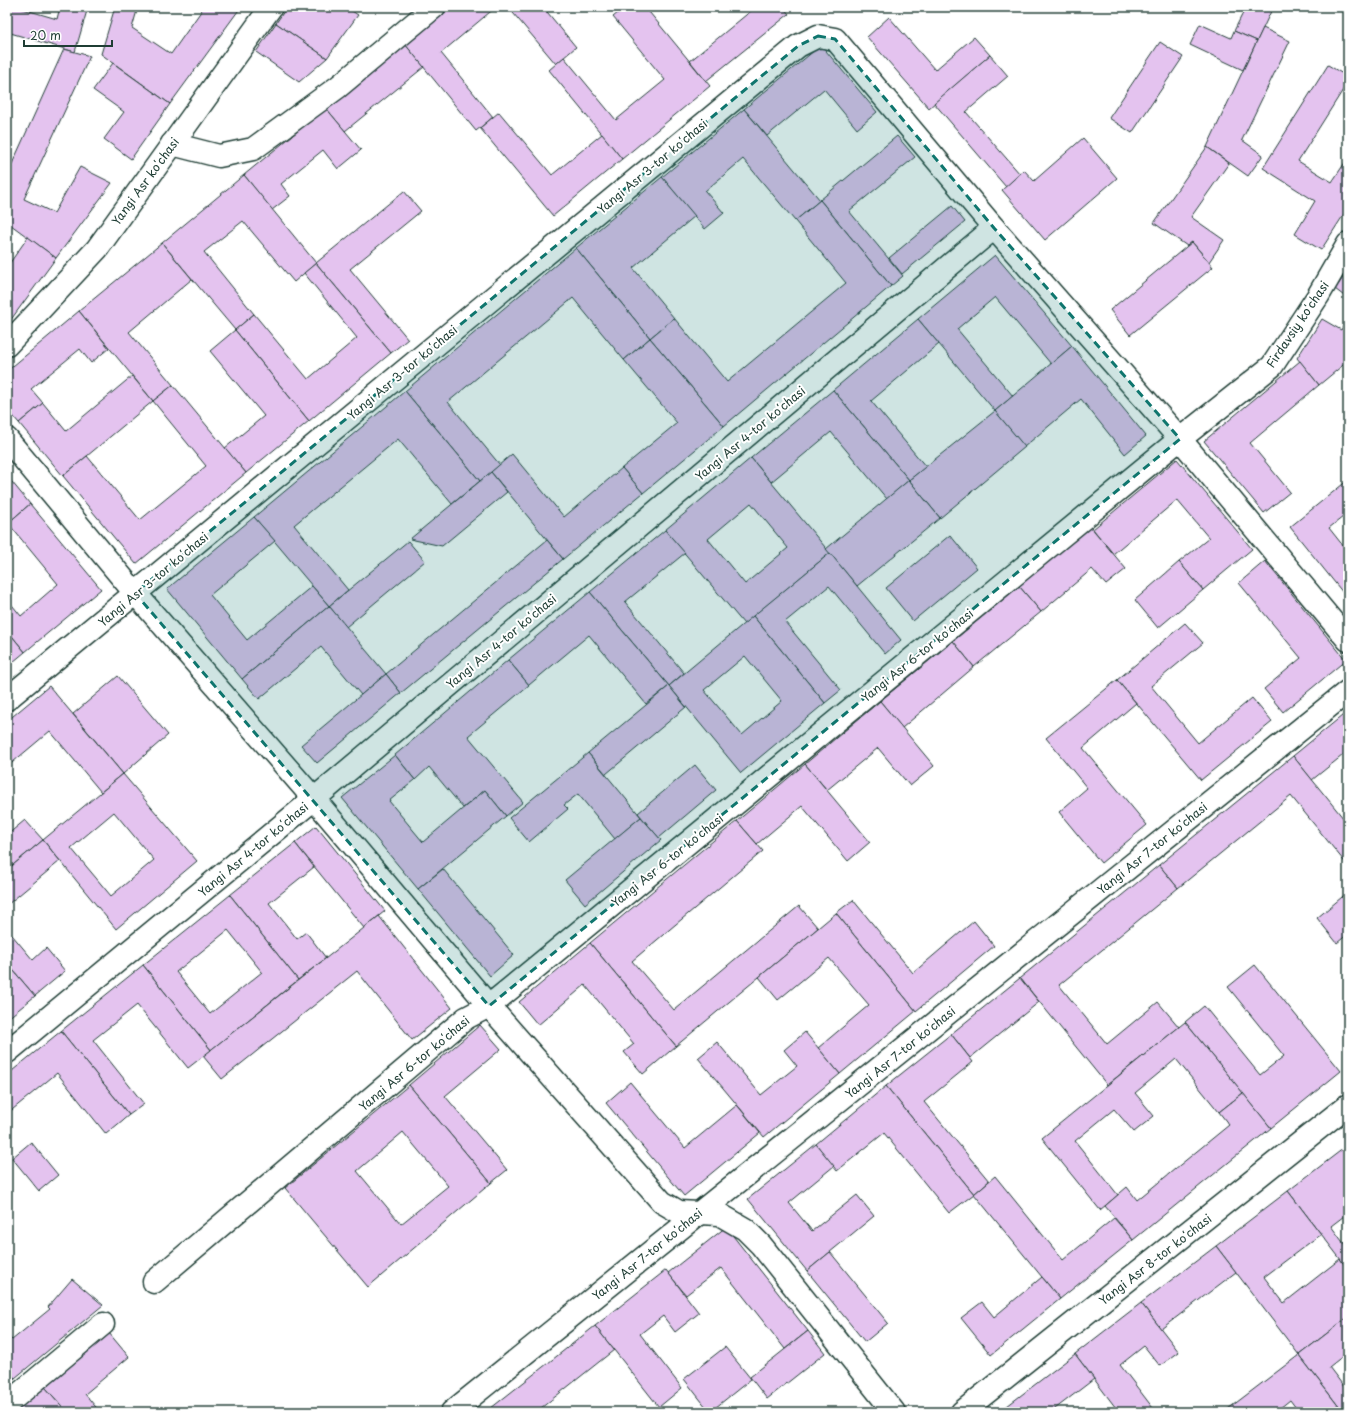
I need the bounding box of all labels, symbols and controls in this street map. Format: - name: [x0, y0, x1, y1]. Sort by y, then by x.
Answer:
- scale bar: [24, 22, 112, 48]
- text: 20 m: [30, 26, 61, 44]
- street label: Yangi Asr 3-tor koʻchasi: [593, 114, 711, 218]
- street label: Yangi Asr koʻchasi: [107, 133, 183, 229]
- street label: Firdavsiy koʻchasi: [1261, 277, 1333, 371]
- street label: Yangi Asr 3-tor koʻchasi: [343, 320, 461, 424]
- street label: Yangi Asr 4-tor koʻchasi: [691, 381, 809, 485]
- street label: Yangi Asr 3-tor koʻchasi: [94, 527, 212, 631]
- street label: Yangi Asr 4-tor koʻchasi: [442, 589, 560, 693]
- street label: Yangi Asr 6-tor koʻchasi: [857, 604, 977, 706]
- street label: Yangi Asr 4-tor koʻchasi: [194, 797, 312, 901]
- street label: Yangi Asr 7-tor koʻchasi: [1093, 798, 1211, 898]
- street label: Yangi Asr 6-tor koʻchasi: [607, 809, 727, 911]
- street label: Yangi Asr 7-tor koʻchasi: [841, 1002, 959, 1102]
- street label: Yangi Asr 6-tor koʻchasi: [355, 1011, 473, 1115]
- street label: Yangi Asr 7-tor koʻchasi: [588, 1204, 706, 1304]
- street label: Yangi Asr 8-tor koʻchasi: [1095, 1209, 1215, 1309]

